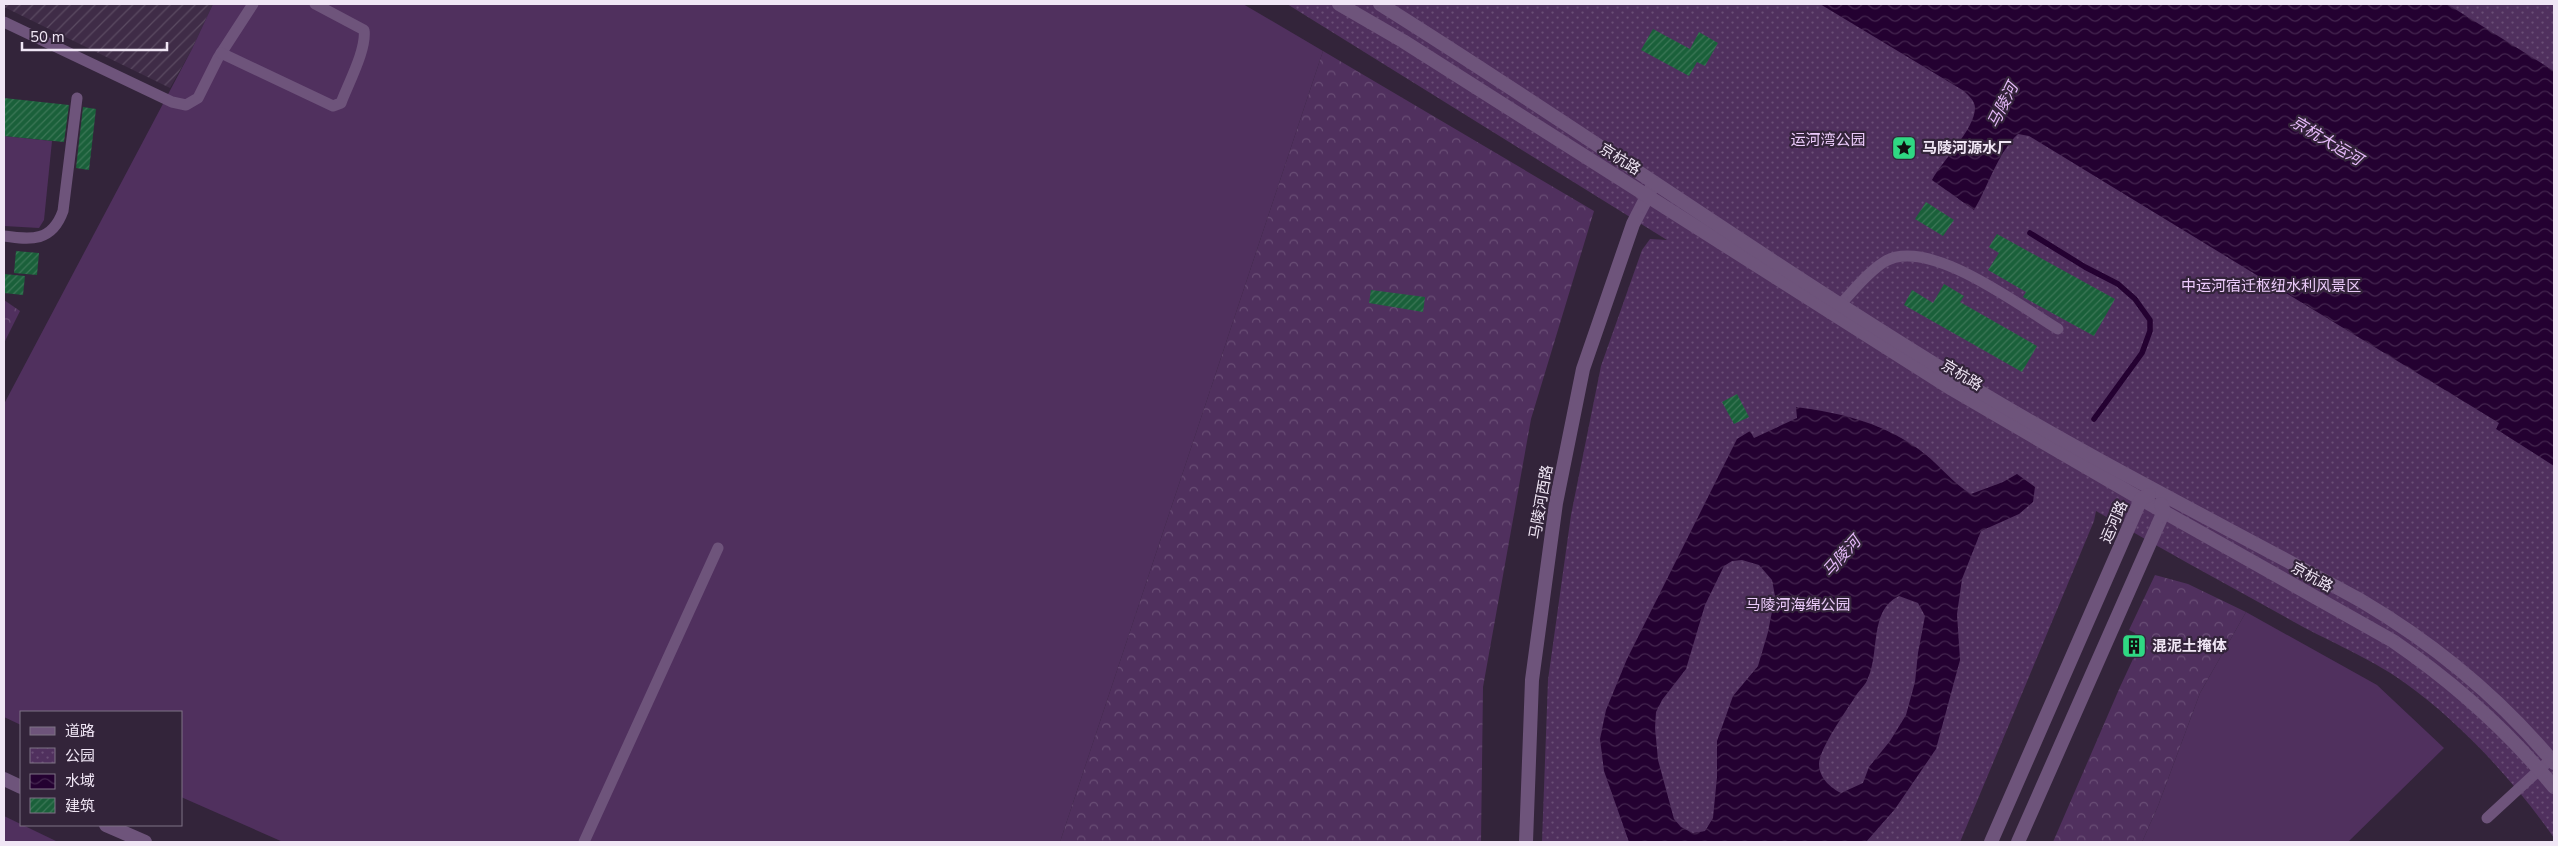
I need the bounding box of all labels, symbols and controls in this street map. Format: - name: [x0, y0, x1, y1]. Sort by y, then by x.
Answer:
- scale bar: [22, 20, 168, 52]
- text: 50 m: [30, 27, 65, 47]
- water label: 马陵河: [1982, 76, 2025, 132]
- water label: 京杭大运河: [2287, 111, 2369, 172]
- park label: 运河湾公园: [1790, 130, 1866, 150]
- place icon: 马陵河源水厂: [1891, 135, 1917, 161]
- place label: 马陵河源水厂: [1922, 138, 2012, 158]
- street label: 京杭路: [1596, 139, 1644, 179]
- park label: 中运河宿迁枢纽水利风景区: [2181, 276, 2361, 296]
- street label: 京杭路: [1938, 355, 1986, 395]
- street label: 马陵河西路: [1525, 463, 1557, 541]
- street label: 运河路: [2096, 497, 2132, 547]
- water label: 马陵河: [1818, 529, 1868, 582]
- street label: 京杭路: [2287, 557, 2337, 597]
- park label: 马陵河海绵公园: [1745, 595, 1851, 615]
- building icon: 混泥土掩体: [2121, 633, 2147, 659]
- place label: 混泥土掩体: [2152, 636, 2227, 656]
- legend: [20, 711, 182, 826]
- text: 道路: [65, 721, 95, 741]
- text: 公园: [65, 746, 95, 766]
- text: 水域: [65, 771, 95, 791]
- text: 建筑: [65, 796, 95, 816]

